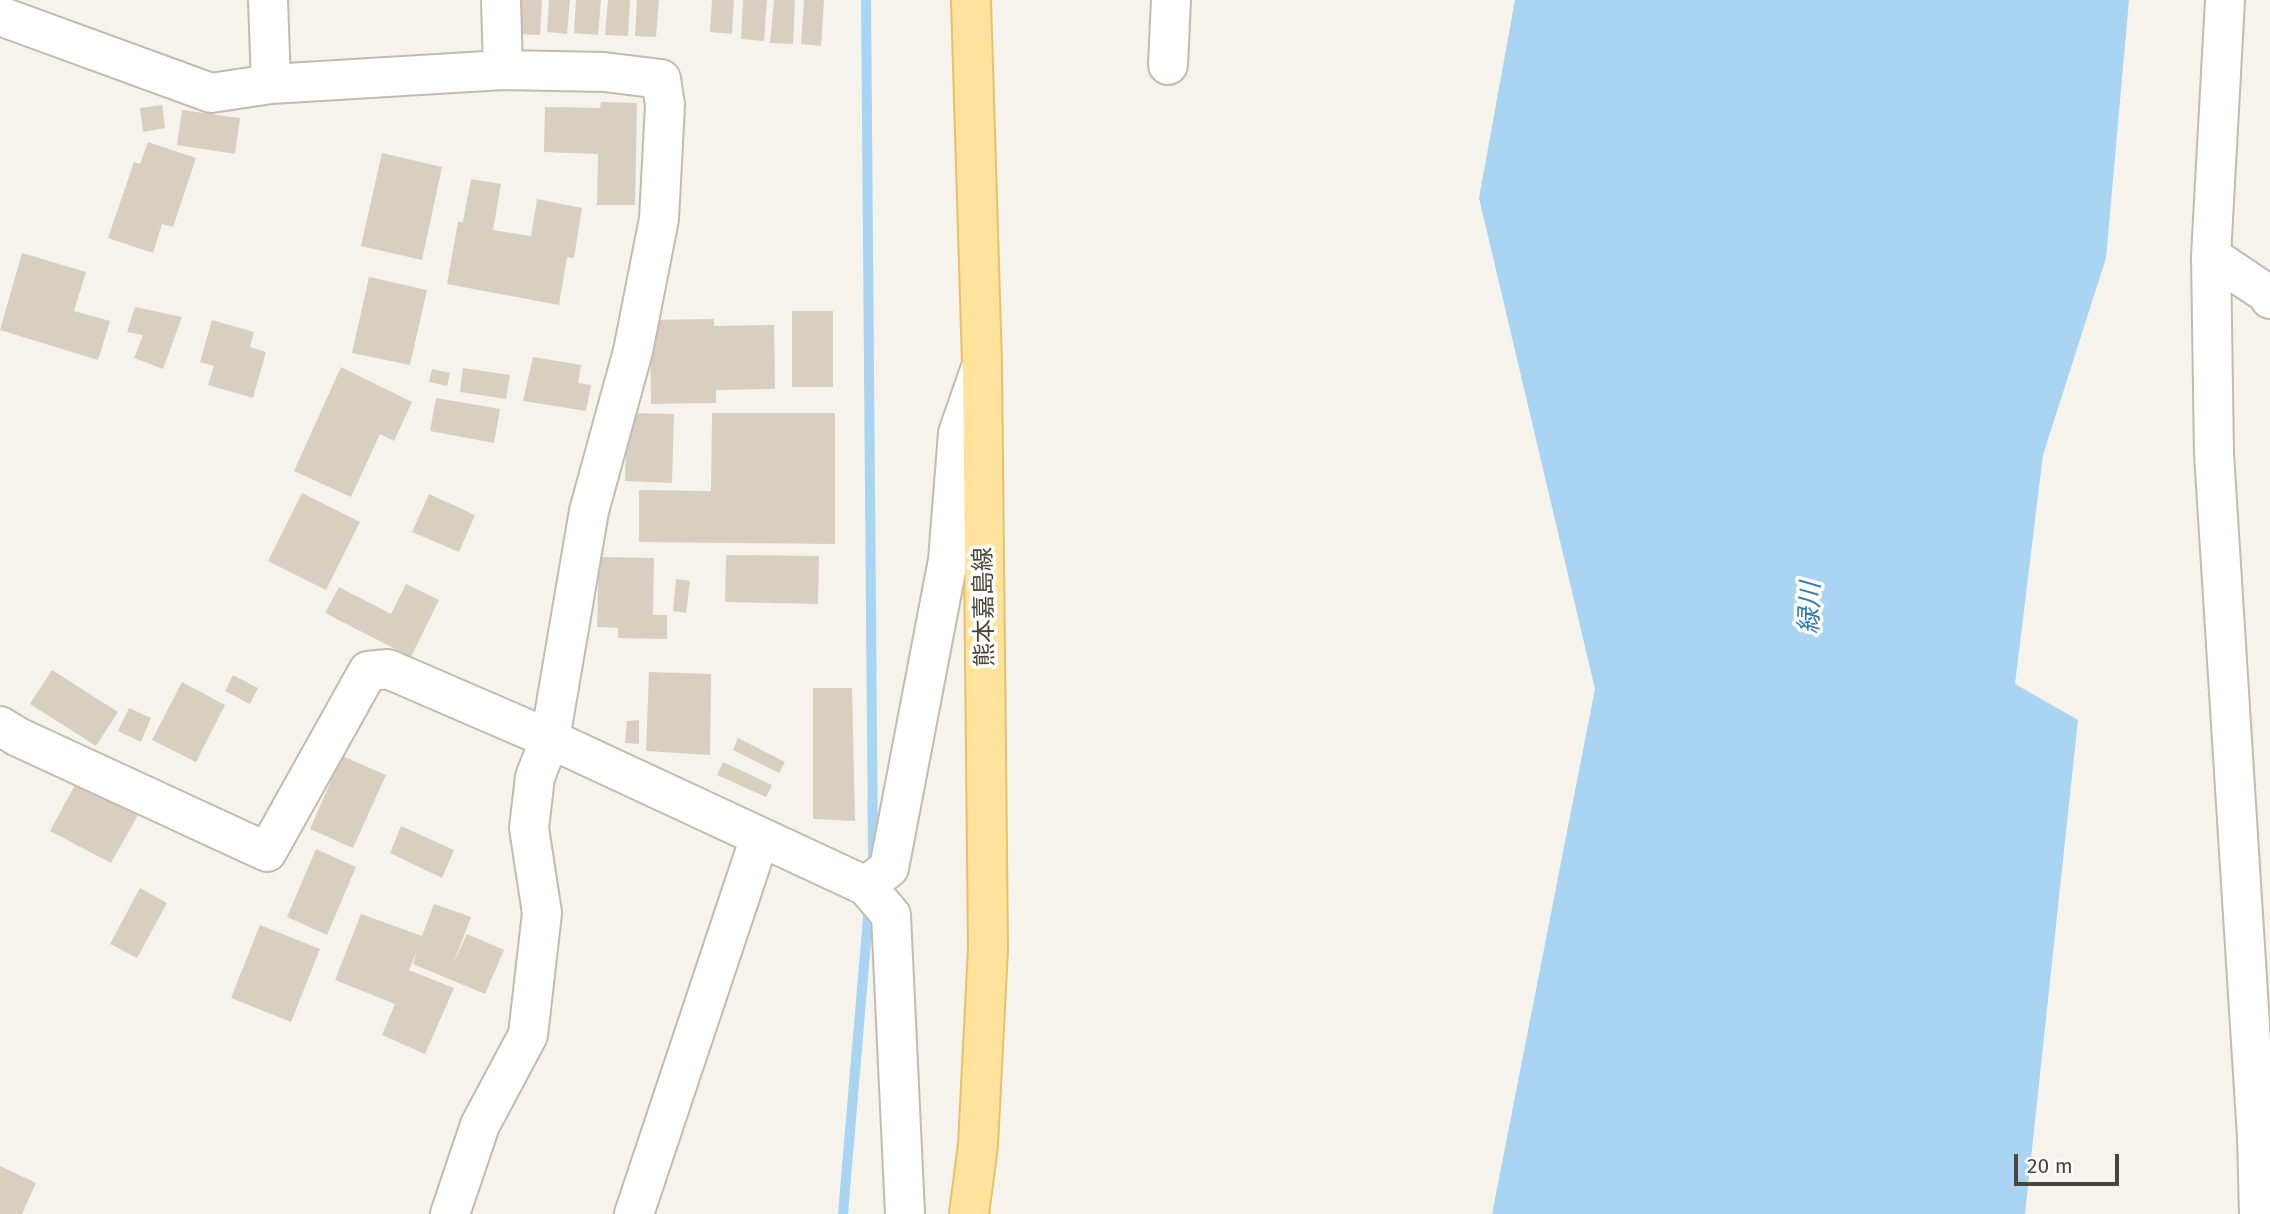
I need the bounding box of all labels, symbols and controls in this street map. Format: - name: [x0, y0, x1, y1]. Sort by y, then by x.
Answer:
- street label: 熊本嘉島線: [970, 547, 1000, 667]
- water label: 緑川: [1795, 581, 1827, 635]
- scale bar: [2018, 1140, 2123, 1184]
- text: 20 m: [2027, 1153, 2073, 1179]

